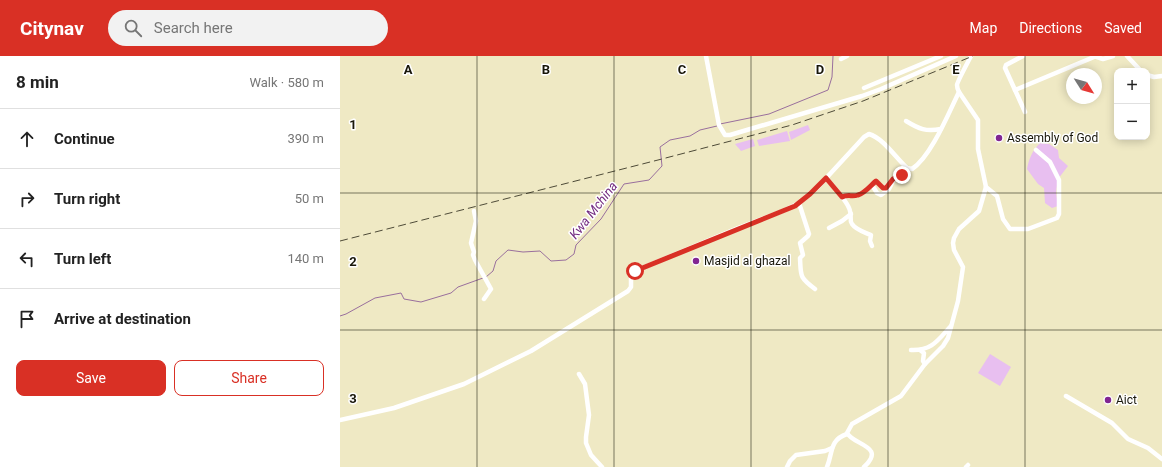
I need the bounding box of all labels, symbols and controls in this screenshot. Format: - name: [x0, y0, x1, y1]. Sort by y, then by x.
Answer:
- search box: [108, 10, 388, 46]
- text: Citynav: [20, 17, 84, 40]
- icon: search: [122, 17, 144, 39]
- text: Search here: [154, 19, 233, 37]
- text: Map: [970, 20, 997, 36]
- text: Directions: [1019, 20, 1082, 36]
- text: Saved: [1104, 20, 1142, 36]
- text: A: [404, 62, 413, 77]
- text: B: [542, 62, 550, 77]
- text: C: [678, 62, 687, 77]
- text: D: [816, 62, 824, 77]
- text: E: [952, 62, 960, 77]
- north arrow: [1066, 68, 1102, 104]
- map controls: [1114, 68, 1150, 140]
- button: +: [1114, 68, 1150, 104]
- text: 8 min: [16, 72, 59, 92]
- text: Walk · 580 m: [249, 75, 324, 90]
- button: −: [1114, 104, 1150, 140]
- text: 1: [349, 117, 357, 132]
- icon: ahead: [16, 128, 38, 150]
- text: Continue: [54, 130, 115, 148]
- text: 390 m: [287, 131, 324, 146]
- place label: Assembly of God: [1007, 131, 1098, 145]
- marker: Assembly of God: [994, 133, 1004, 143]
- route end: [893, 166, 911, 184]
- water label: Kwa Mchina: [566, 179, 620, 242]
- icon: right: [16, 188, 38, 210]
- text: Turn right: [54, 190, 120, 208]
- text: 50 m: [295, 191, 324, 206]
- icon: left: [16, 248, 38, 270]
- text: Turn left: [54, 250, 111, 268]
- text: 140 m: [287, 251, 324, 266]
- text: 2: [349, 254, 357, 269]
- place label: Masjid al ghazal: [704, 254, 790, 268]
- marker: Masjid al ghazal: [691, 256, 701, 266]
- route start: [626, 262, 644, 280]
- icon: arrive: [16, 308, 38, 330]
- text: Arrive at destination: [54, 310, 191, 328]
- button: Save: [16, 360, 166, 396]
- button: Share: [174, 360, 324, 396]
- text: 3: [349, 391, 357, 406]
- place label: Aict: [1116, 393, 1137, 407]
- marker: Aict: [1103, 395, 1113, 405]

